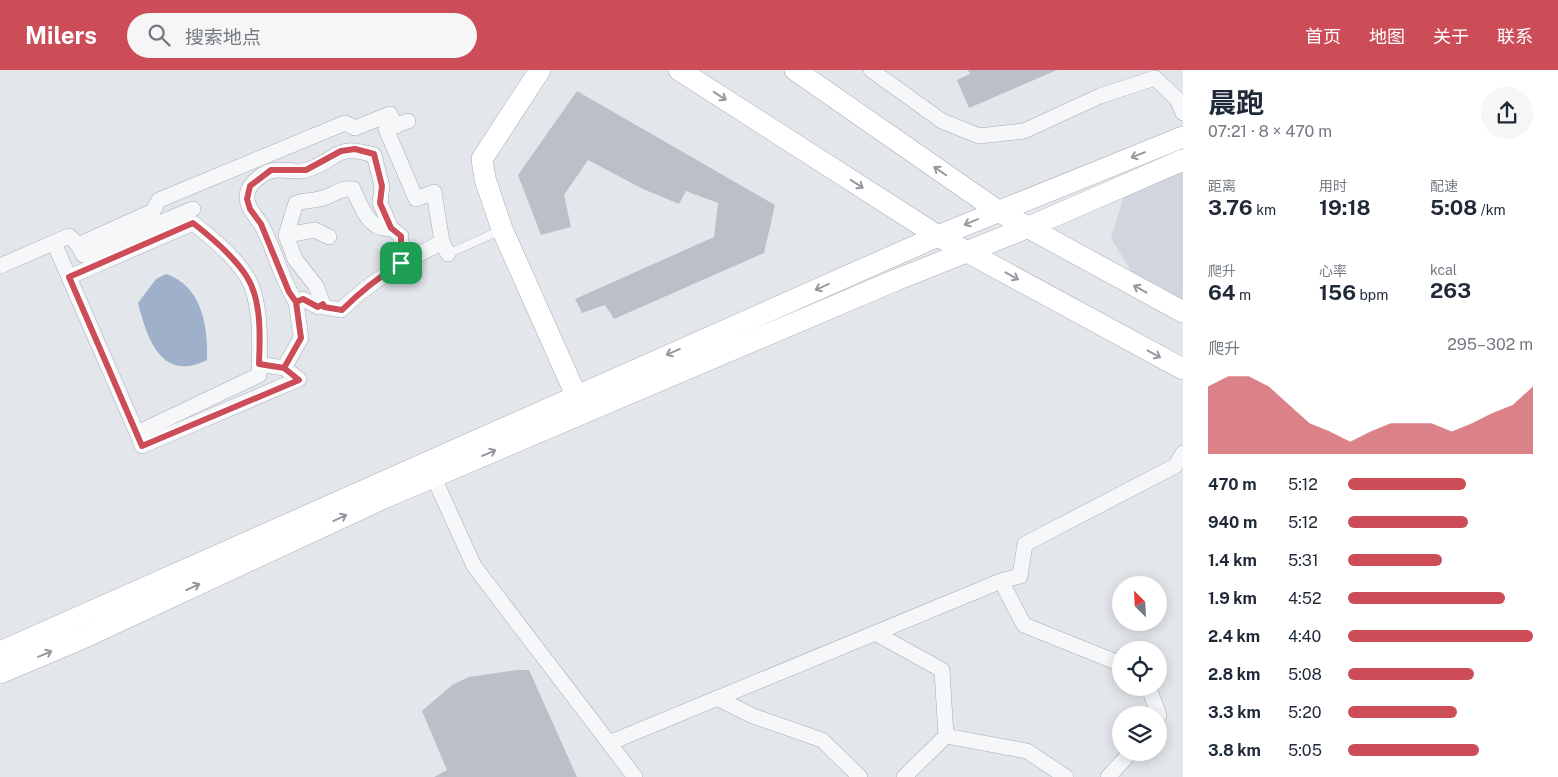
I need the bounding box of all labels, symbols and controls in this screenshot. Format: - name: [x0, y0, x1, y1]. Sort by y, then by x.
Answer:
- search box: [127, 13, 477, 58]
- text: Milers: [25, 21, 97, 49]
- icon: search: [145, 21, 173, 49]
- text: 搜索地点: [185, 26, 261, 48]
- text: 首页: [1305, 26, 1341, 47]
- text: 地图: [1369, 26, 1405, 47]
- text: 关于: [1433, 26, 1469, 47]
- text: 联系: [1497, 26, 1533, 47]
- text: 晨跑: [1208, 86, 1264, 119]
- button: share: [1481, 87, 1533, 139]
- one-way arrow: [713, 92, 727, 102]
- text: 07:21 · 8 × 470 m: [1208, 122, 1332, 141]
- one-way arrow: [1131, 150, 1146, 160]
- one-way arrow: [934, 166, 948, 176]
- text: 距离: [1208, 178, 1236, 194]
- text: 用时: [1319, 178, 1347, 194]
- text: 配速: [1430, 178, 1458, 194]
- one-way arrow: [850, 179, 864, 190]
- text: 3.76: [1208, 195, 1253, 220]
- text: 19:18: [1319, 195, 1371, 220]
- text: 5:08: [1430, 195, 1477, 220]
- text: km: [1253, 202, 1276, 218]
- text: /km: [1477, 202, 1506, 218]
- one-way arrow: [964, 218, 979, 228]
- pin: [380, 242, 422, 284]
- icon: arrive: [387, 249, 415, 277]
- text: kcal: [1430, 262, 1457, 278]
- text: 爬升: [1208, 263, 1236, 279]
- text: 心率: [1319, 263, 1347, 279]
- one-way arrow: [1004, 271, 1019, 281]
- text: 263: [1430, 278, 1471, 303]
- text: 64: [1208, 280, 1236, 305]
- text: 156: [1319, 280, 1356, 305]
- one-way arrow: [815, 283, 830, 293]
- one-way arrow: [1134, 283, 1148, 293]
- text: m: [1236, 287, 1251, 303]
- text: bpm: [1356, 287, 1388, 303]
- text: 295–302 m: [1447, 335, 1533, 354]
- text: 爬升: [1208, 339, 1240, 358]
- one-way arrow: [666, 348, 681, 358]
- one-way arrow: [1147, 349, 1162, 359]
- one-way arrow: [481, 448, 496, 458]
- text: 470 m: [1208, 475, 1257, 494]
- text: 5:12: [1288, 475, 1318, 494]
- one-way arrow: [332, 513, 347, 523]
- text: 940 m: [1208, 513, 1257, 532]
- text: 5:12: [1288, 513, 1318, 532]
- text: 1.4 km: [1208, 551, 1257, 570]
- text: 5:31: [1288, 551, 1318, 570]
- north arrow: [1112, 576, 1168, 631]
- map controls: [1112, 576, 1167, 761]
- one-way arrow: [185, 581, 200, 591]
- text: 1.9 km: [1208, 589, 1257, 608]
- text: 4:52: [1288, 589, 1321, 608]
- text: 2.4 km: [1208, 627, 1260, 646]
- text: 4:40: [1288, 627, 1321, 646]
- button: locate: [1112, 641, 1167, 696]
- one-way arrow: [37, 648, 52, 658]
- text: 2.8 km: [1208, 665, 1260, 684]
- text: 5:08: [1288, 665, 1322, 684]
- text: 3.3 km: [1208, 703, 1261, 722]
- text: 5:20: [1288, 703, 1322, 722]
- button: layers: [1112, 706, 1167, 761]
- text: 3.8 km: [1208, 741, 1261, 760]
- text: 5:05: [1288, 741, 1322, 760]

